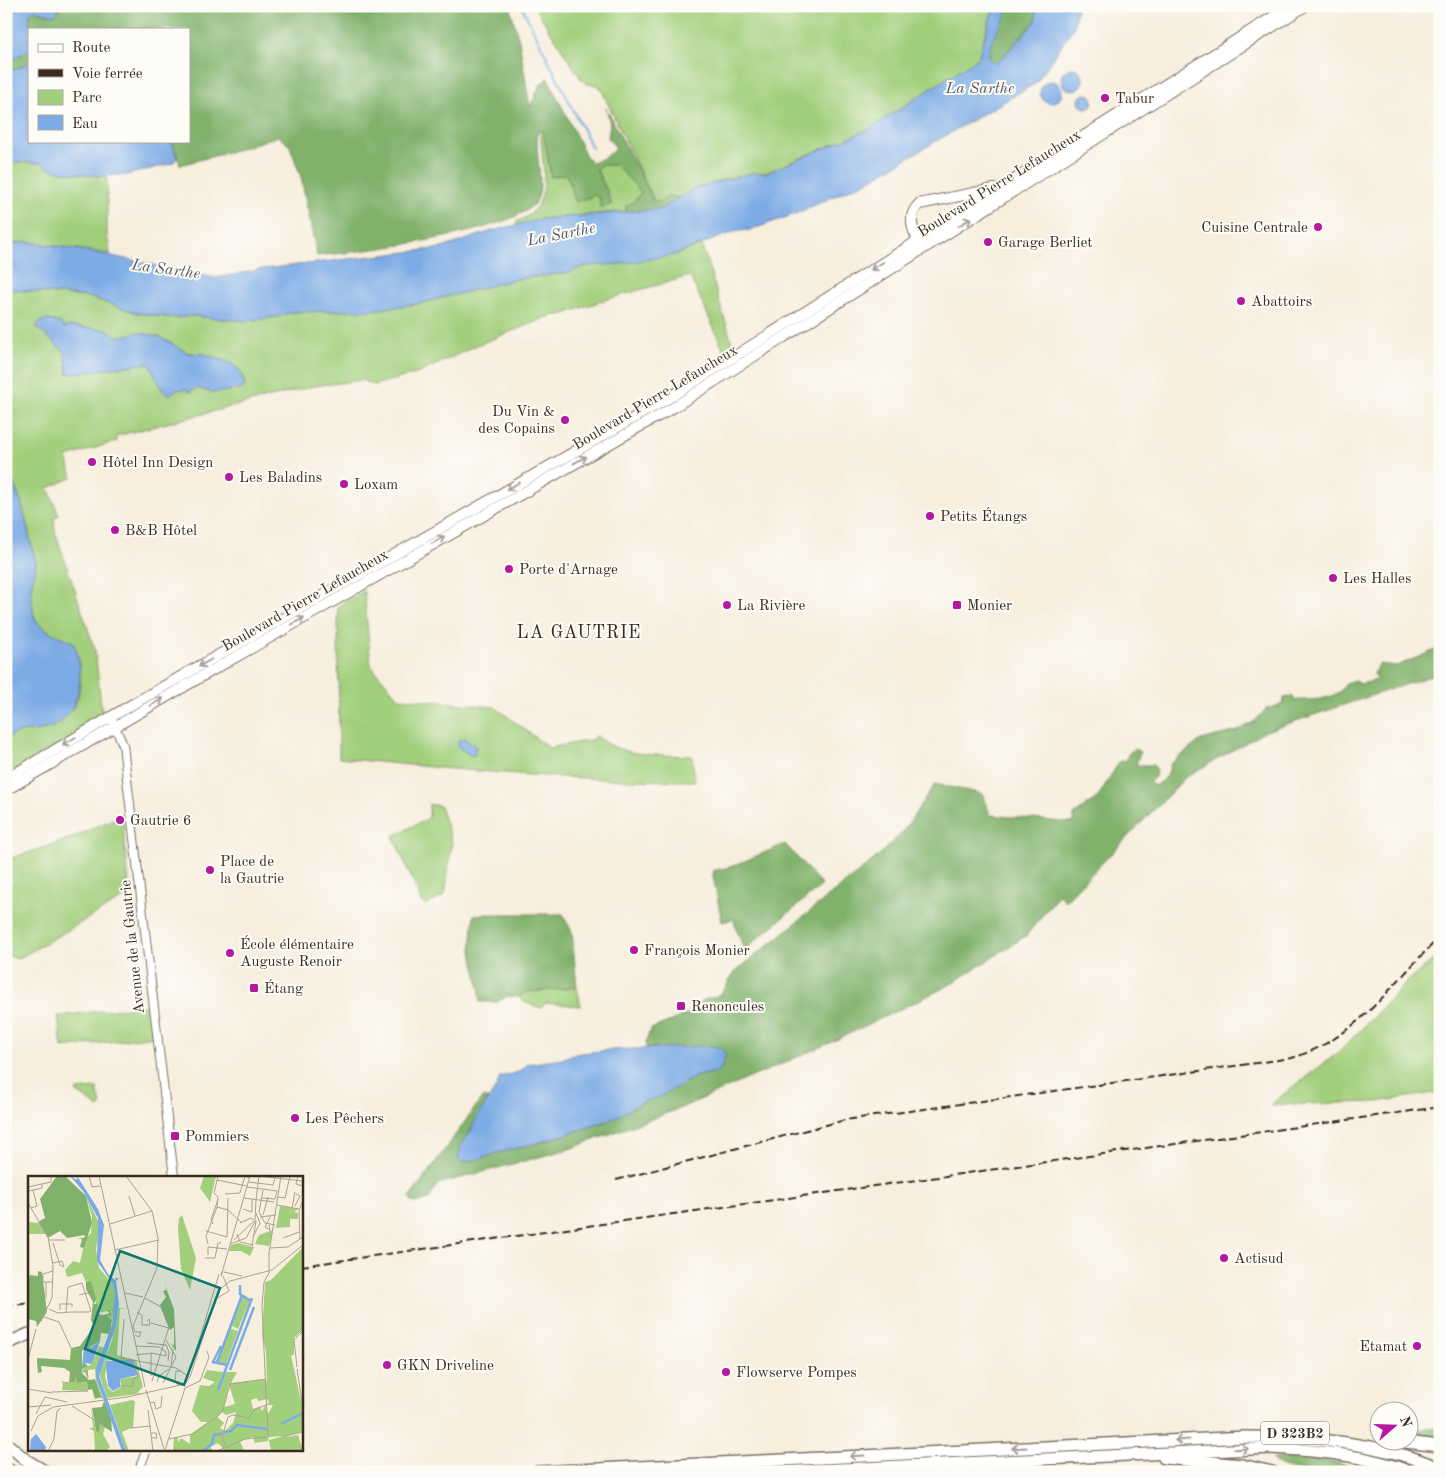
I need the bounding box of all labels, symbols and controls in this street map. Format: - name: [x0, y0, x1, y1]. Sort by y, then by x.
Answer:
- legend: [28, 28, 190, 142]
- text: Route: [72, 41, 110, 56]
- text: Voie ferrée: [72, 67, 143, 82]
- water label: La Sarthe: [944, 81, 1015, 97]
- text: Parc: [72, 91, 102, 106]
- marker: Tabur: [1099, 92, 1111, 104]
- place label: Tabur: [1115, 92, 1154, 107]
- text: Eau: [72, 117, 98, 132]
- street label: Boulevard Pierre Lefaucheux: [916, 128, 1084, 241]
- one-way arrow: [957, 217, 971, 227]
- water label: La Sarthe: [525, 220, 597, 250]
- place label: Cuisine Centrale: [1201, 221, 1308, 236]
- marker: Cuisine Centrale: [1312, 221, 1324, 233]
- marker: Garage Berliet: [982, 236, 994, 248]
- place label: Garage Berliet: [998, 236, 1093, 251]
- water label: La Sarthe: [129, 257, 202, 283]
- one-way arrow: [870, 261, 884, 272]
- marker: Abattoirs: [1235, 295, 1247, 307]
- place label: Abattoirs: [1251, 295, 1312, 310]
- street label: Boulevard Pierre Lefaucheux: [571, 343, 741, 453]
- place label: Du Vin & des Copains: [478, 405, 555, 437]
- marker: Du Vin & des Copains: [559, 414, 571, 426]
- one-way arrow: [572, 455, 587, 465]
- marker: Hôtel Inn Design: [86, 456, 98, 468]
- place label: Hôtel Inn Design: [102, 456, 213, 471]
- marker: Les Baladins: [223, 471, 235, 483]
- place label: Les Baladins: [239, 471, 322, 486]
- marker: Loxam: [338, 478, 350, 490]
- place label: Loxam: [354, 478, 398, 493]
- one-way arrow: [506, 482, 520, 492]
- place label: Petits Étangs: [940, 507, 1027, 525]
- marker: Petits Étangs: [924, 510, 936, 522]
- marker: B&B Hôtel: [109, 524, 121, 536]
- place label: B&B Hôtel: [125, 524, 197, 539]
- one-way arrow: [431, 535, 446, 545]
- street label: Boulevard Pierre Lefaucheux: [220, 547, 392, 655]
- marker: Porte d'Arnage: [503, 563, 515, 575]
- place label: Porte d'Arnage: [519, 563, 618, 578]
- marker: Les Halles: [1327, 572, 1339, 584]
- place label: Les Halles: [1343, 572, 1411, 587]
- marker: La Rivière: [721, 599, 733, 611]
- place label: La Rivière: [737, 599, 806, 614]
- marker: Monier: [951, 599, 963, 611]
- place label: Monier: [967, 599, 1012, 614]
- one-way arrow: [290, 616, 304, 626]
- district label: LA GAUTRIE: [517, 624, 641, 642]
- one-way arrow: [197, 658, 212, 668]
- one-way arrow: [149, 697, 163, 707]
- one-way arrow: [62, 736, 77, 746]
- marker: Gautrie 6: [114, 814, 126, 826]
- place label: Gautrie 6: [130, 814, 191, 829]
- place label: Place de la Gautrie: [220, 855, 284, 887]
- marker: Place de la Gautrie: [204, 864, 216, 876]
- street label: Avenue de la Gautrie: [119, 879, 148, 1015]
- place label: École élémentaire Auguste Renoir: [240, 935, 354, 970]
- marker: François Monier: [628, 944, 640, 956]
- place label: François Monier: [644, 944, 750, 959]
- marker: École élémentaire Auguste Renoir: [224, 947, 236, 959]
- place label: Étang: [264, 979, 303, 997]
- marker: Étang: [248, 982, 260, 994]
- marker: Renoncules: [675, 1000, 687, 1012]
- place label: Renoncules: [691, 1000, 764, 1015]
- marker: Les Pêchers: [289, 1112, 301, 1124]
- place label: Les Pêchers: [305, 1112, 384, 1127]
- marker: Pommiers: [169, 1130, 181, 1142]
- place label: Pommiers: [185, 1130, 249, 1145]
- inset map: [28, 1176, 302, 1450]
- marker: Actisud: [1218, 1252, 1230, 1264]
- place label: Actisud: [1234, 1252, 1284, 1267]
- place label: Etamat: [1359, 1340, 1407, 1355]
- marker: Etamat: [1411, 1340, 1423, 1352]
- marker: GKN Driveline: [381, 1359, 393, 1371]
- place label: GKN Driveline: [397, 1359, 494, 1374]
- marker: Flowserve Pompes: [720, 1366, 732, 1378]
- place label: Flowserve Pompes: [736, 1366, 857, 1381]
- north arrow: [1368, 1400, 1418, 1450]
- text: N: [1397, 1414, 1414, 1430]
- road number: D 323B2: [1261, 1422, 1329, 1445]
- one-way arrow: [1174, 1435, 1190, 1444]
- one-way arrow: [1012, 1443, 1028, 1453]
- one-way arrow: [1233, 1445, 1249, 1454]
- one-way arrow: [849, 1451, 865, 1460]

